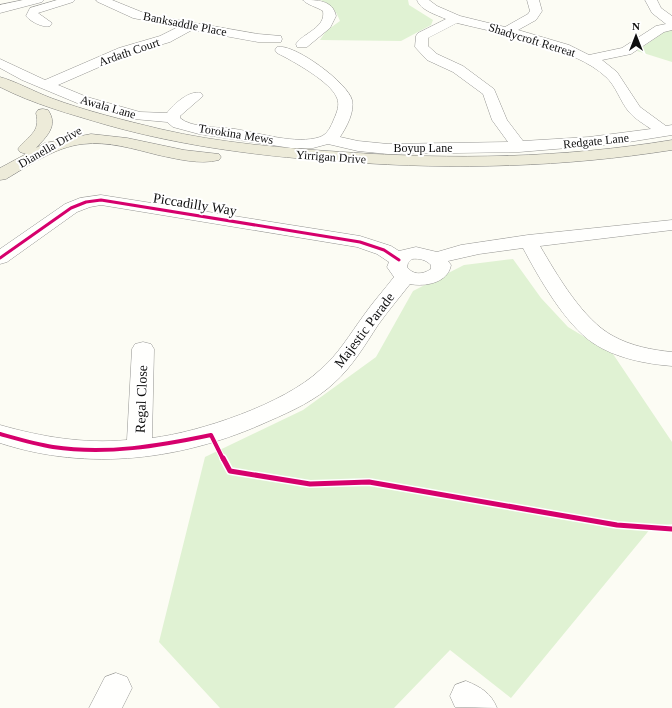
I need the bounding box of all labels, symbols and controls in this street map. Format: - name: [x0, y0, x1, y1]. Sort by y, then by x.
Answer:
- street label: Banksaddle Place: [142, 9, 228, 39]
- north arrow: [616, 16, 656, 56]
- street label: Shadycroft Retreat: [487, 20, 578, 60]
- text: N: [632, 20, 640, 32]
- street label: Ardath Court: [97, 35, 162, 69]
- street label: Awala Lane: [79, 92, 137, 122]
- street label: Torokina Mews: [198, 121, 275, 147]
- street label: Dianella Drive: [16, 123, 84, 171]
- street label: Redgate Lane: [562, 131, 630, 151]
- street label: Boyup Lane: [394, 141, 453, 155]
- street label: Yirrigan Drive: [295, 148, 367, 166]
- street label: Piccadilly Way: [152, 190, 238, 219]
- street label: Majestic Parade: [331, 290, 397, 371]
- street label: Regal Close: [133, 365, 150, 433]

